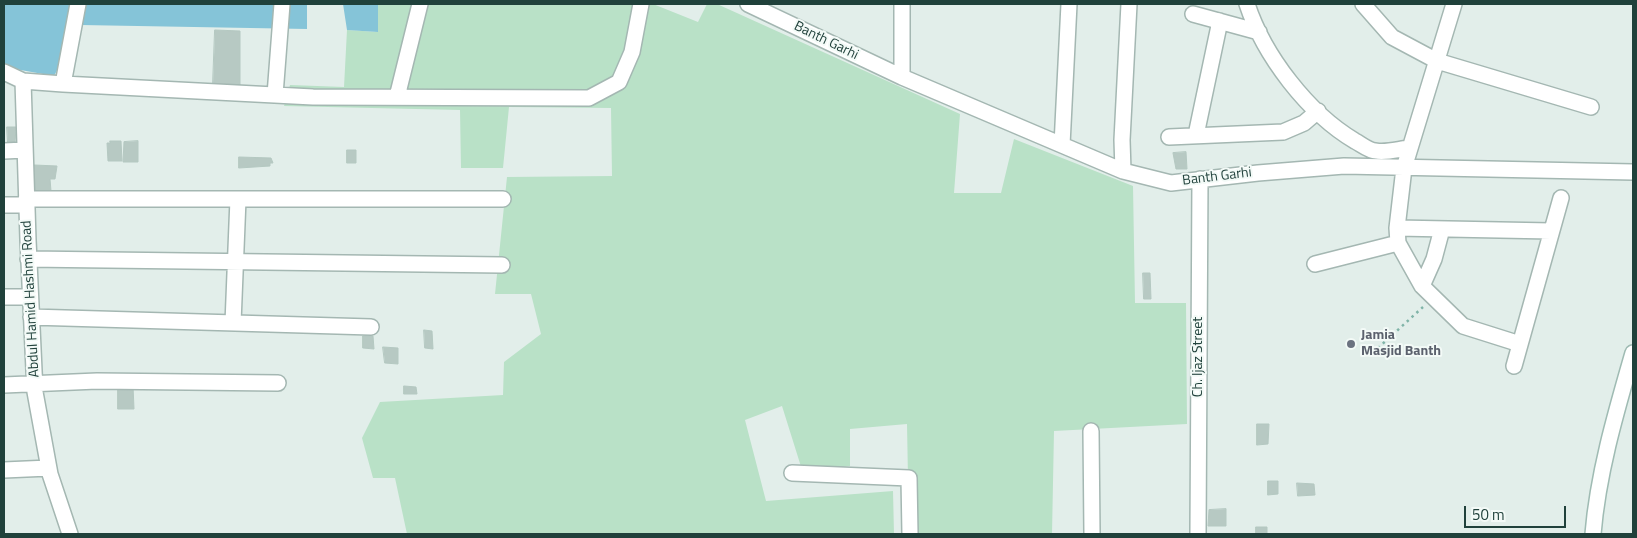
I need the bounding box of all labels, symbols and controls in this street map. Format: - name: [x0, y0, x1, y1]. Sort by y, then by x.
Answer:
- street label: Banth Garhi: [791, 18, 861, 64]
- street label: Banth Garhi: [1181, 164, 1253, 190]
- street label: Abdul Hamid Hashmi Road: [18, 220, 44, 378]
- street label: Ch. Ijaz Street: [1191, 317, 1207, 397]
- place label: Jamia Masjid Banth: [1361, 328, 1441, 361]
- marker: Jamia Masjid Banth: [1345, 338, 1357, 350]
- scale bar: [1467, 496, 1570, 528]
- text: 50 m: [1472, 503, 1505, 526]

